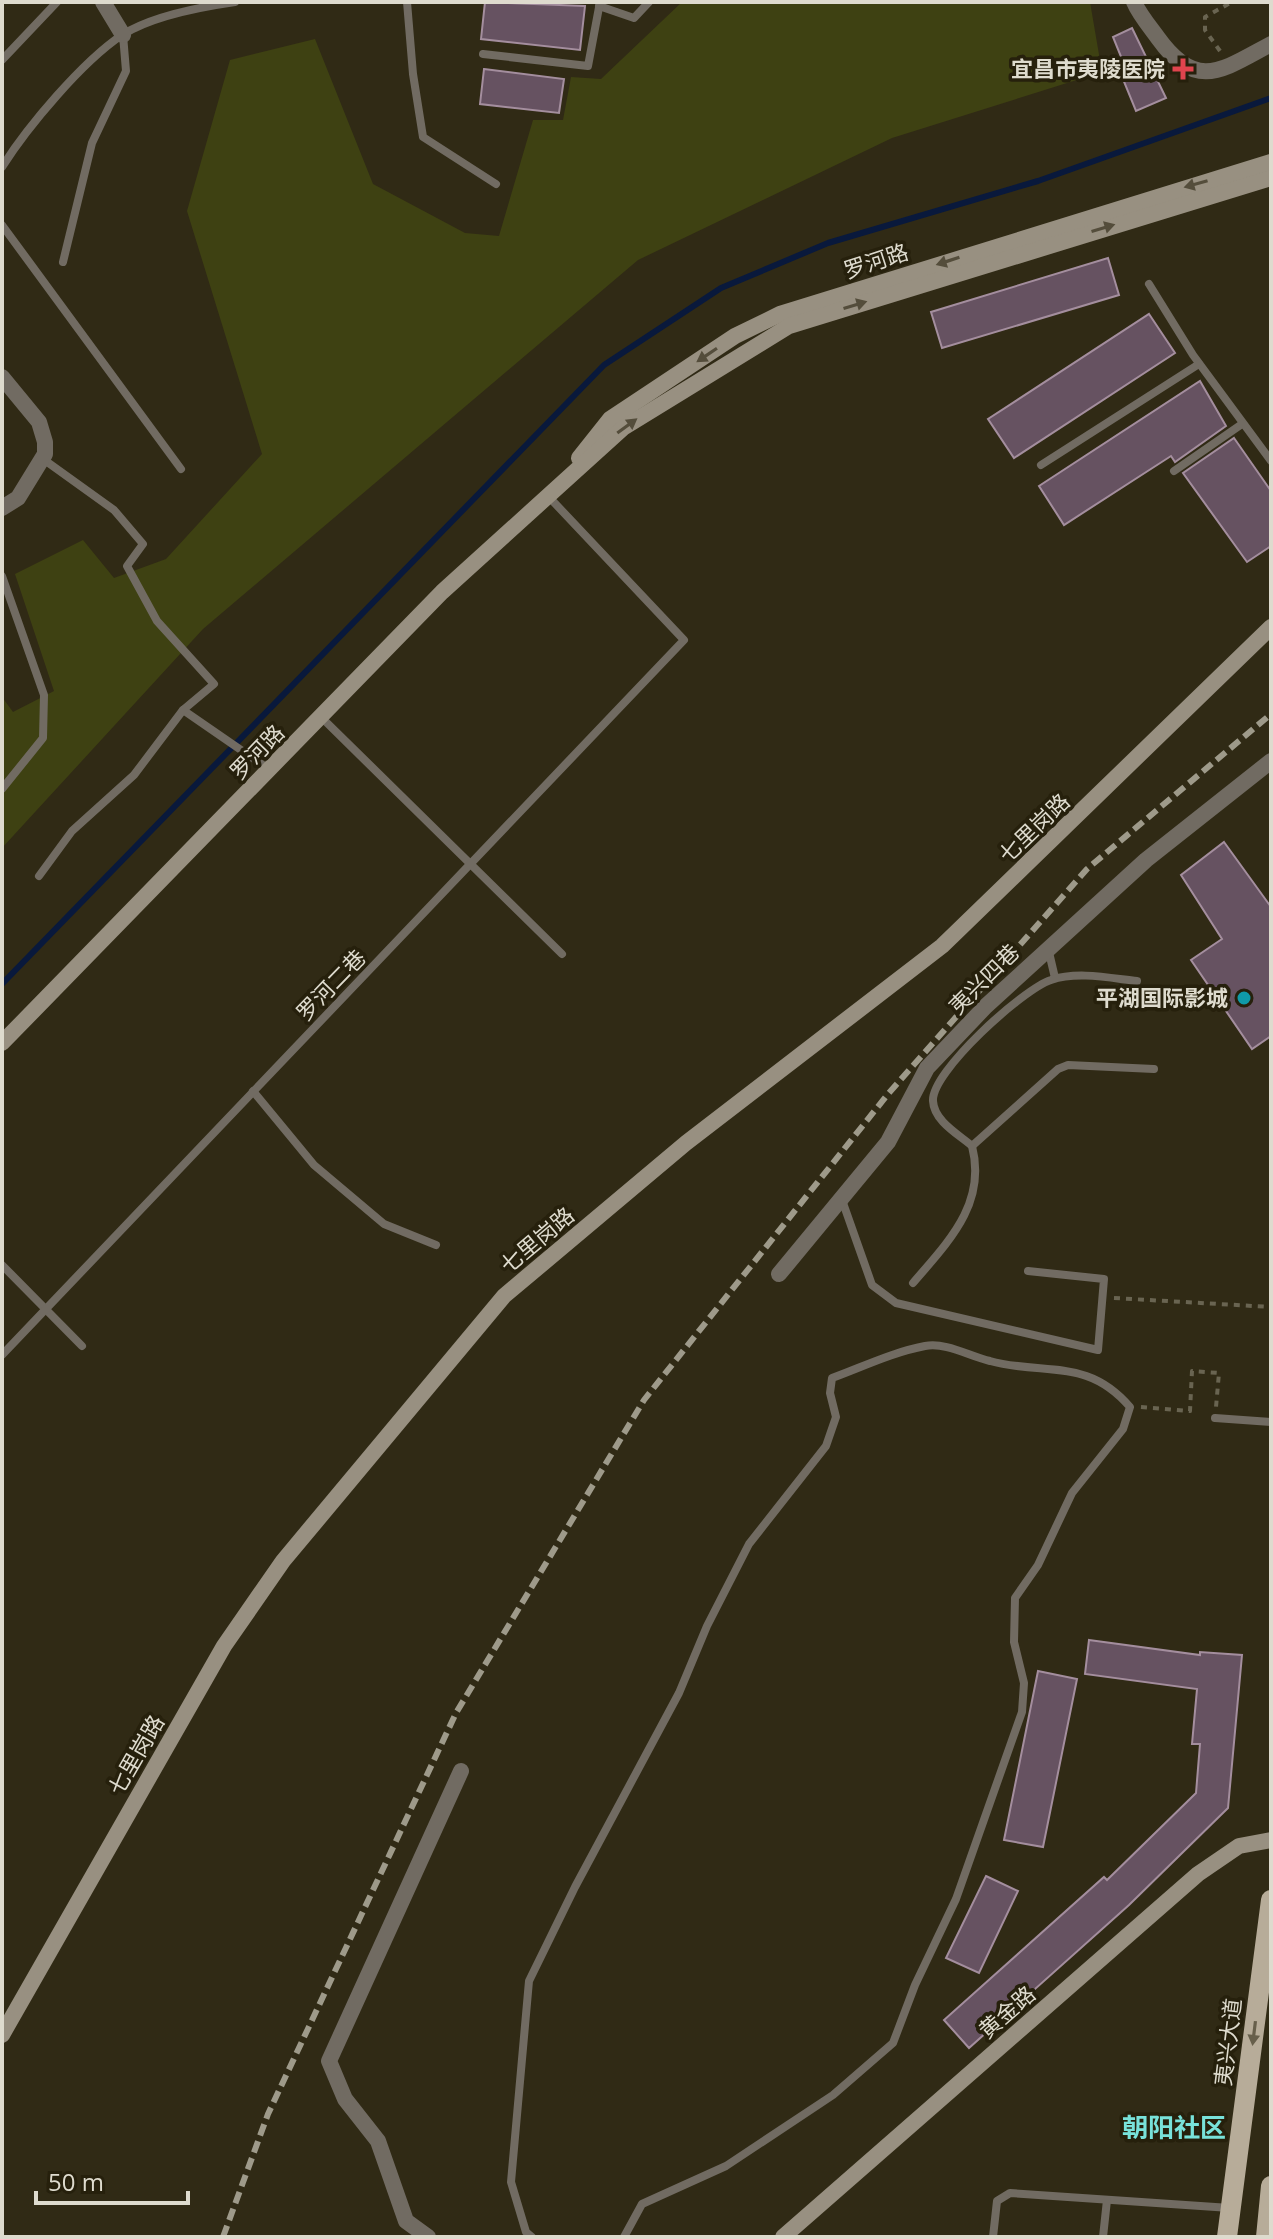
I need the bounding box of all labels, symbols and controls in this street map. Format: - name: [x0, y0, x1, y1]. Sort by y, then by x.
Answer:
- place label: 宜昌市夷陵医院: [1011, 53, 1165, 83]
- marker: 宜昌市夷陵医院: [1172, 58, 1194, 80]
- one-way arrow: [1184, 178, 1208, 191]
- one-way arrow: [1092, 221, 1116, 234]
- street label: 罗河路: [840, 236, 912, 285]
- one-way arrow: [935, 255, 959, 268]
- one-way arrow: [844, 298, 868, 311]
- one-way arrow: [696, 347, 717, 362]
- one-way arrow: [617, 419, 638, 434]
- street label: 罗河路: [223, 717, 290, 785]
- street label: 七里岗路: [991, 786, 1075, 869]
- street label: 夷兴四巷: [942, 937, 1025, 1020]
- street label: 罗河二巷: [289, 942, 372, 1026]
- place label: 平湖国际影城: [1096, 982, 1228, 1012]
- marker: 平湖国际影城: [1235, 989, 1253, 1007]
- street label: 七里岗路: [493, 1199, 580, 1279]
- street label: 七里岗路: [100, 1709, 170, 1800]
- street label: 黄金路: [972, 1978, 1041, 2044]
- street label: 夷兴大道: [1207, 1996, 1247, 2087]
- one-way arrow: [1247, 2021, 1260, 2046]
- district label: 朝阳社区: [1122, 2109, 1226, 2145]
- scale bar: [36, 2155, 188, 2205]
- text: 50 m: [48, 2165, 104, 2198]

